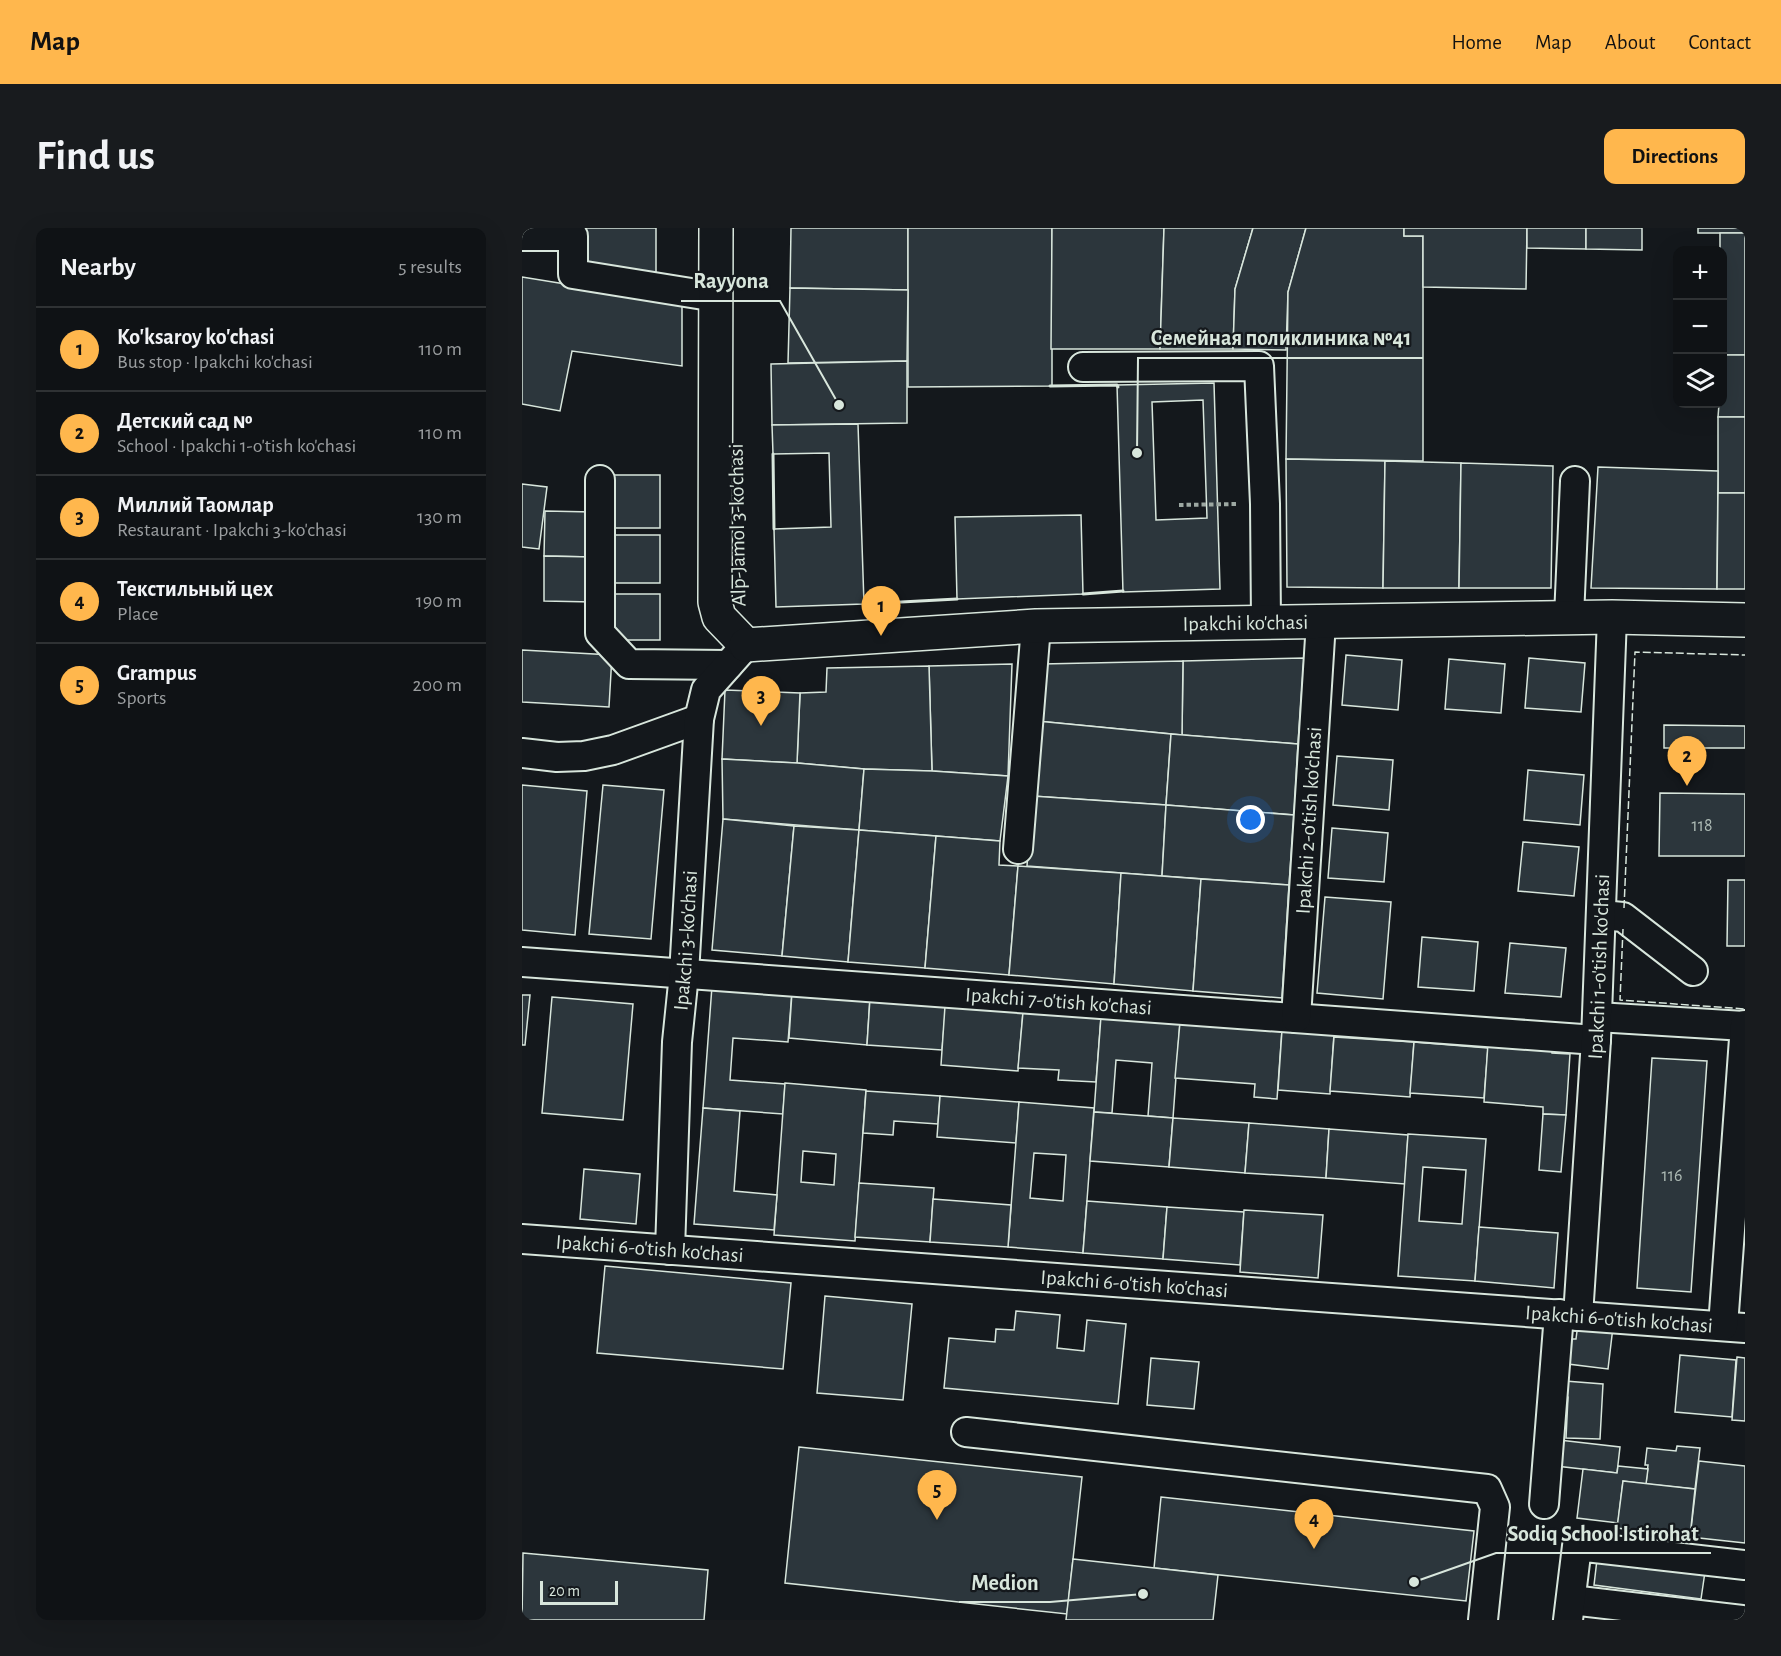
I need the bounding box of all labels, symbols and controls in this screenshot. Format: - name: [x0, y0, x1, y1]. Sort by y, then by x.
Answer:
- text: Map: [30, 28, 80, 56]
- text: Home: [1451, 32, 1502, 53]
- text: Map: [1535, 32, 1572, 53]
- text: About: [1605, 32, 1655, 53]
- text: Contact: [1688, 32, 1751, 53]
- button: Directions: [1604, 129, 1745, 184]
- text: Find us: [36, 135, 155, 177]
- map controls: [1673, 246, 1727, 408]
- button: +: [1673, 246, 1727, 300]
- text: Nearby: [60, 254, 136, 280]
- text: 5 results: [398, 257, 462, 277]
- callout: Rayyona: [681, 261, 780, 301]
- text: Rayyona: [693, 270, 769, 293]
- button: −: [1673, 300, 1727, 354]
- callout: Семейная поликлиника №41: [1138, 318, 1423, 358]
- text: Ko'ksaroy ko'chasi: [117, 326, 275, 348]
- text: Семейная поликлиника №41: [1150, 327, 1412, 349]
- text: 1: [76, 339, 83, 359]
- text: 110 m: [418, 339, 462, 359]
- text: Bus stop · Ipakchi ko'chasi: [117, 352, 313, 372]
- button: layers: [1673, 354, 1727, 408]
- text: Детский сад №: [117, 410, 253, 432]
- text: 2: [75, 423, 84, 443]
- text: 110 m: [418, 423, 462, 443]
- text: School · Ipakchi 1-o'tish ko'chasi: [117, 436, 356, 456]
- street label: Alp-Jamol 3-ko'chasi: [726, 443, 749, 607]
- text: Миллий Таомлар: [117, 494, 274, 516]
- text: 3: [75, 507, 84, 527]
- text: 130 m: [417, 507, 462, 527]
- text: Restaurant · Ipakchi 3-ko'chasi: [117, 520, 347, 540]
- text: Текстильный цех: [117, 578, 273, 600]
- pin: 1: [862, 586, 900, 636]
- text: 4: [74, 591, 85, 611]
- text: 190 m: [416, 591, 462, 611]
- text: Place: [117, 604, 158, 624]
- street label: Ipakchi ko'chasi: [1182, 612, 1308, 635]
- text: Grampus: [117, 662, 197, 684]
- text: 5: [75, 675, 84, 695]
- text: 200 m: [412, 675, 462, 695]
- pin: 3: [742, 676, 780, 726]
- text: Sports: [117, 688, 166, 708]
- street label: Ipakchi 2-o'tish ko'chasi: [1293, 726, 1325, 915]
- pin: 2: [1668, 736, 1706, 786]
- your location: [1236, 805, 1265, 834]
- house number: 118: [1692, 817, 1712, 835]
- street label: Ipakchi 3-ko'chasi: [670, 870, 701, 1012]
- street label: Ipakchi 1-o'tish ko'chasi: [1585, 874, 1613, 1060]
- street label: Ipakchi 7-o'tish ko'chasi: [965, 984, 1153, 1019]
- house number: 116: [1662, 1167, 1682, 1185]
- street label: Ipakchi 6-o'tish ko'chasi: [555, 1231, 744, 1266]
- street label: Ipakchi 6-o'tish ko'chasi: [1040, 1267, 1229, 1301]
- street label: Ipakchi 6-o'tish ko'chasi: [1524, 1302, 1714, 1337]
- pin: 5: [918, 1470, 956, 1520]
- pin: 4: [1294, 1500, 1334, 1549]
- callout: Sodiq School Istirohat: [1496, 1513, 1711, 1553]
- text: Sodiq School Istirohat: [1507, 1523, 1699, 1545]
- callout: Medion: [959, 1562, 1050, 1602]
- text: Medion: [971, 1572, 1039, 1594]
- scale bar: [540, 1578, 618, 1606]
- text: 20 m: [549, 1583, 580, 1599]

